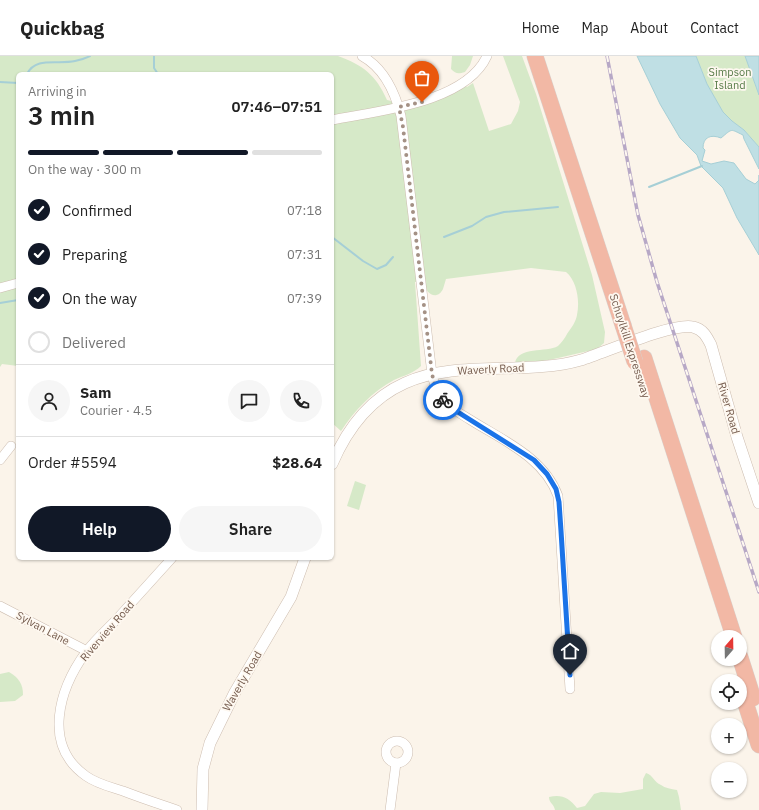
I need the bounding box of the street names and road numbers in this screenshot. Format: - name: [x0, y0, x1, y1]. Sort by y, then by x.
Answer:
- street label: Schuylkill Expressway: [607, 292, 654, 400]
- street label: Waverly Road: [457, 360, 525, 378]
- street label: River Road: [715, 381, 743, 435]
- street label: Riverview Road: [77, 598, 137, 664]
- street label: Sylvan Lane: [14, 608, 72, 648]
- street label: Waverly Road: [219, 648, 265, 714]

